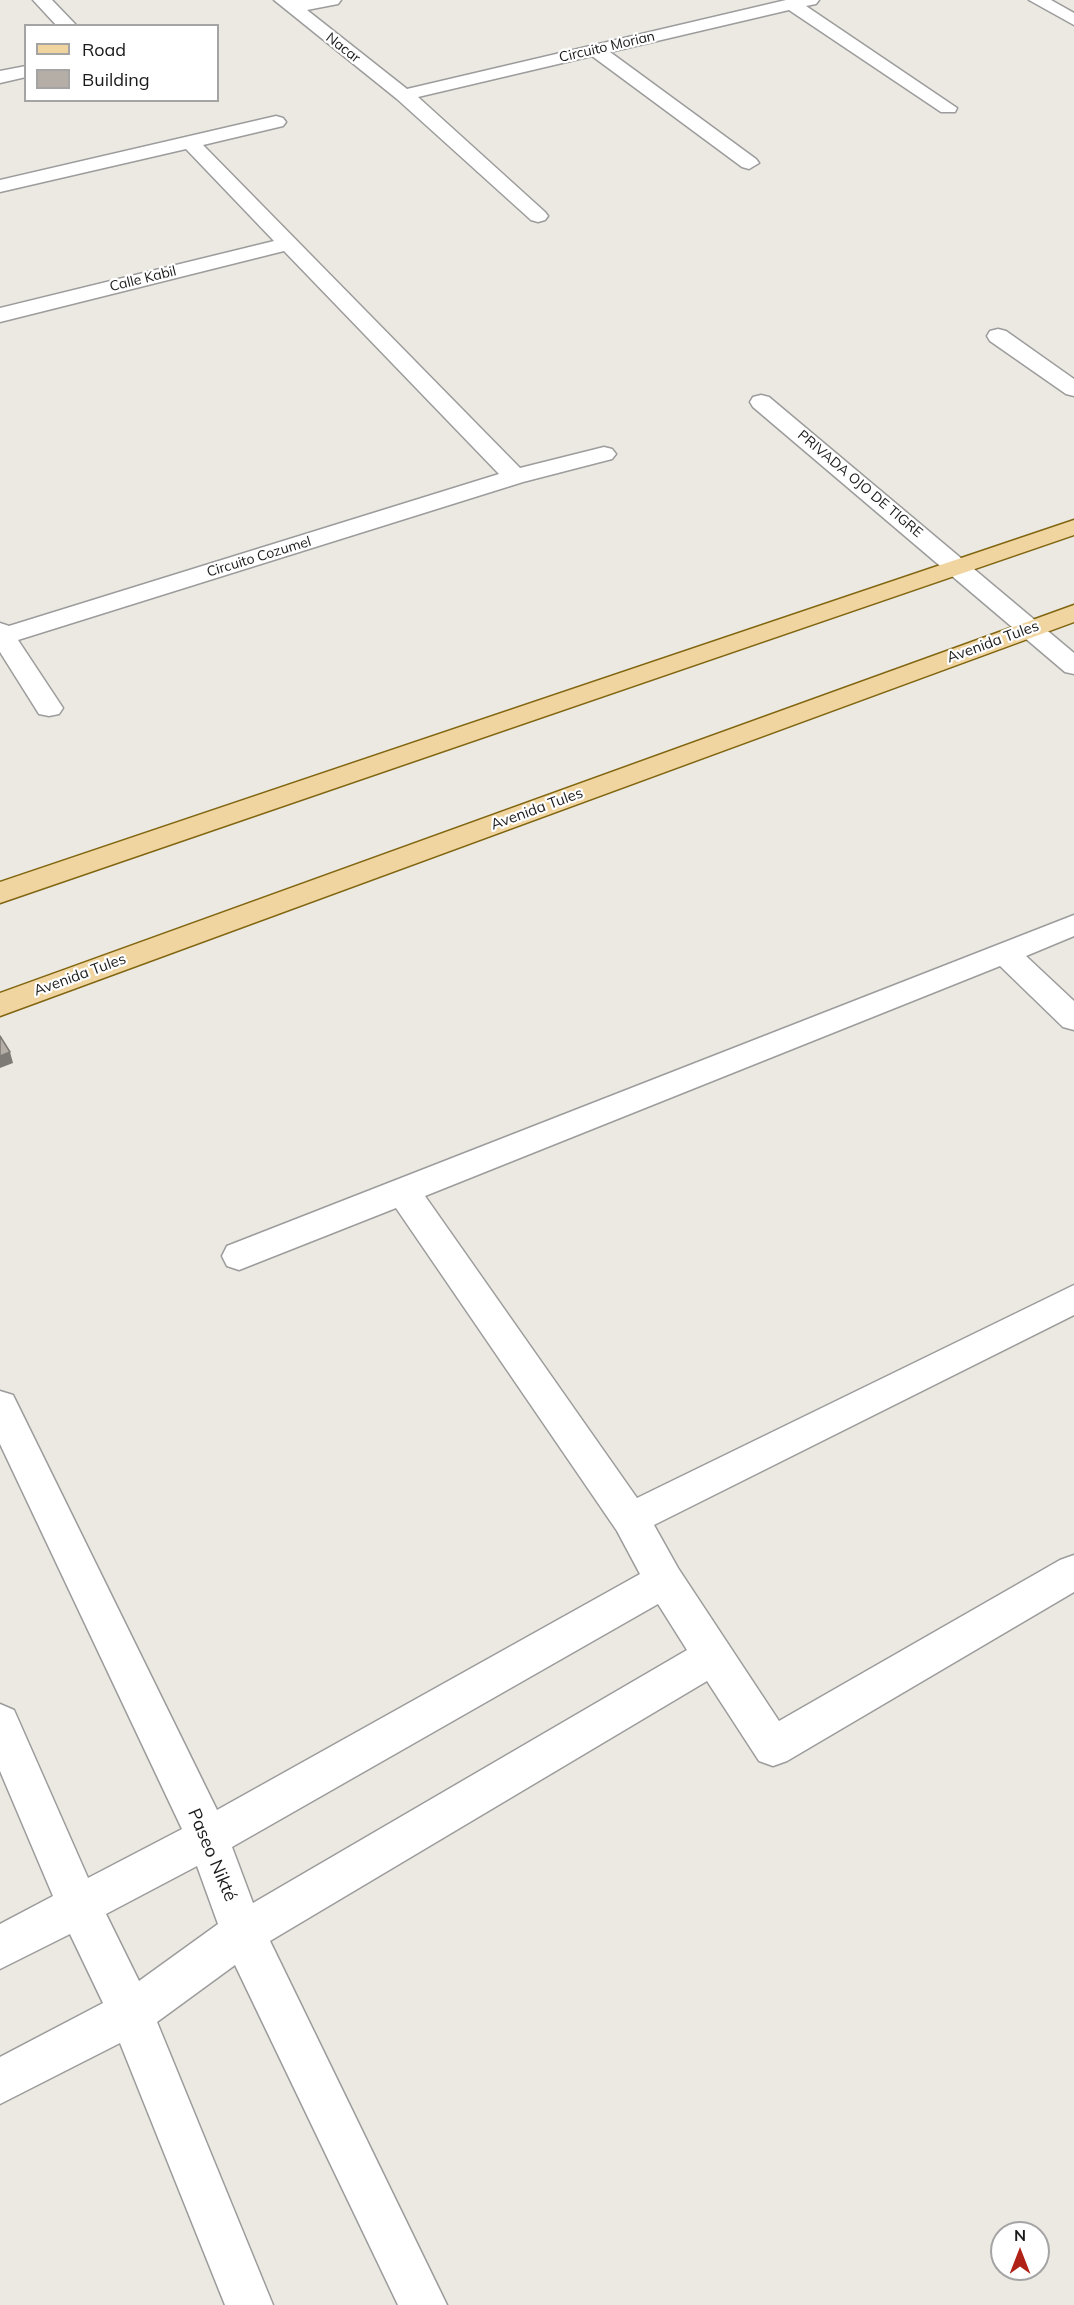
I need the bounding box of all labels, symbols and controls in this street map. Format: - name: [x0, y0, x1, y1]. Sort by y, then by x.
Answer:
- legend: [24, 24, 219, 102]
- street label: Circuito Morian: [557, 28, 657, 66]
- street label: Nacar: [322, 29, 364, 67]
- text: Road: [82, 38, 126, 61]
- text: Building: [82, 68, 150, 91]
- street label: Calle Kabil: [108, 263, 178, 295]
- street label: PRIVADA OJO DE TIGRE: [794, 427, 926, 541]
- street label: Circuito Cozumel: [205, 533, 313, 581]
- street label: Avenida Tules: [944, 617, 1042, 667]
- street label: Avenida Tules: [488, 784, 586, 834]
- street label: Avenida Tules: [31, 950, 129, 1000]
- street label: Paseo Nikté: [183, 1805, 241, 1905]
- north arrow: [990, 2221, 1050, 2281]
- text: N: [1014, 2225, 1026, 2245]

